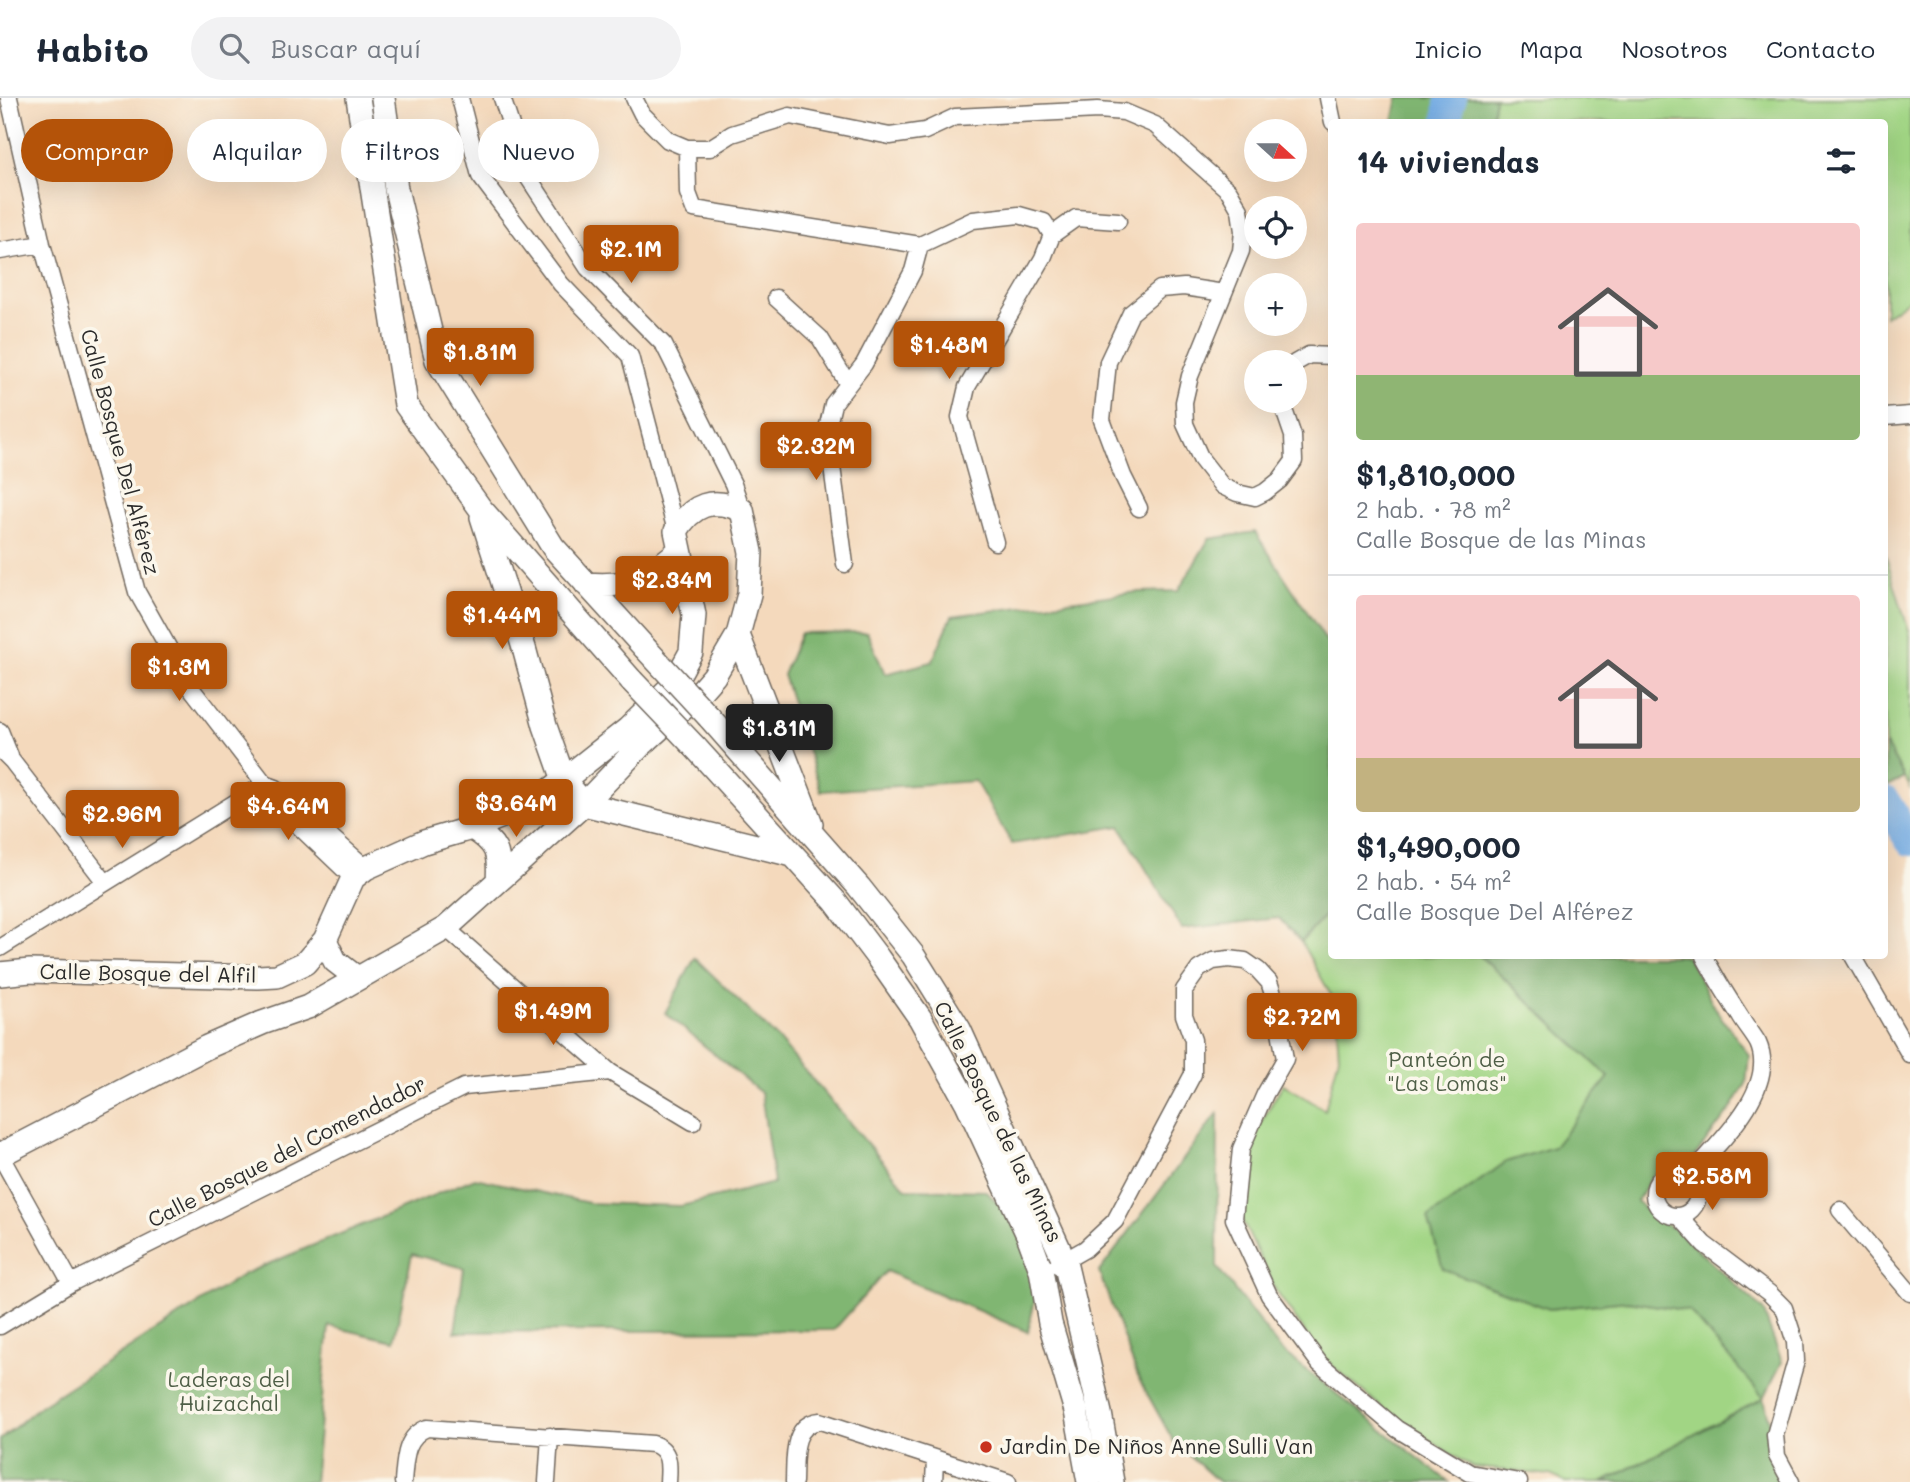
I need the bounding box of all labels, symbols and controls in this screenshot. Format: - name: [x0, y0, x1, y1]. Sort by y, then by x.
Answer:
- search box: [191, 17, 681, 80]
- text: Habito: [35, 27, 149, 70]
- icon: search: [215, 29, 253, 67]
- text: Buscar aquí: [271, 31, 422, 65]
- text: Inicio: [1415, 33, 1482, 64]
- text: Mapa: [1520, 33, 1584, 64]
- text: Nosotros: [1622, 33, 1728, 64]
- text: Contacto: [1766, 33, 1875, 64]
- chip: Comprar: [21, 119, 173, 182]
- chip: Alquilar: [187, 119, 327, 182]
- chip: Filtros: [341, 119, 464, 182]
- chip: Nuevo: [478, 119, 599, 182]
- north arrow: [1244, 119, 1307, 182]
- map controls: [1244, 119, 1307, 413]
- text: 14 viviendas: [1356, 141, 1540, 181]
- icon: filters: [1822, 142, 1860, 180]
- button: locate: [1244, 196, 1307, 259]
- pin: $2.1M: [582, 226, 680, 285]
- text: $2.1M: [600, 233, 662, 263]
- icon: home: [1545, 269, 1671, 395]
- button: +: [1244, 273, 1307, 336]
- pin: $1.48M: [892, 322, 1006, 381]
- street label: Calle Bosque Del Alférez: [76, 326, 167, 578]
- pin: $1.81M: [423, 328, 537, 388]
- text: $1.48M: [910, 329, 988, 359]
- text: $1.81M: [443, 336, 517, 366]
- button: −: [1244, 350, 1307, 413]
- pin: $2.32M: [759, 422, 873, 482]
- text: $2.32M: [776, 430, 856, 460]
- text: $1,810,000: [1356, 454, 1515, 494]
- text: 2 hab. · 78 m²: [1356, 494, 1511, 524]
- text: Calle Bosque de las Minas: [1356, 524, 1646, 554]
- pin: $2.34M: [615, 556, 729, 616]
- text: $2.34M: [631, 564, 713, 594]
- pin: $1.44M: [445, 592, 559, 651]
- text: $1.44M: [462, 599, 542, 629]
- icon: home: [1545, 641, 1671, 767]
- pin: $1.3M: [130, 644, 228, 703]
- text: $1.3M: [147, 651, 211, 681]
- pin: $1.81M: [722, 704, 836, 764]
- text: $1.81M: [742, 712, 816, 742]
- pin: $3.64M: [459, 780, 573, 839]
- pin: $4.64M: [231, 782, 345, 842]
- text: $3.64M: [475, 787, 557, 817]
- pin: $2.96M: [65, 790, 179, 850]
- text: $4.64M: [247, 790, 329, 820]
- text: $2.96M: [82, 798, 162, 828]
- text: $1,490,000: [1356, 826, 1520, 866]
- text: 2 hab. · 54 m²: [1356, 866, 1511, 896]
- text: Calle Bosque Del Alférez: [1356, 896, 1634, 926]
- street label: Calle Bosque del Alfil: [39, 957, 257, 988]
- pin: $1.49M: [496, 988, 610, 1047]
- pin: $2.72M: [1245, 993, 1359, 1053]
- text: $1.49M: [514, 995, 592, 1025]
- street label: Calle Bosque de las Minas: [929, 996, 1070, 1246]
- text: $2.72M: [1263, 1001, 1341, 1031]
- park label: Panteón de "Las Lomas": [1387, 1045, 1507, 1096]
- street label: Calle Bosque del Comendador: [143, 1069, 430, 1233]
- pin: $2.58M: [1655, 1152, 1769, 1212]
- text: $2.58M: [1672, 1160, 1752, 1190]
- park label: Laderas del Huizachal: [168, 1365, 290, 1416]
- place label: Jardin De Niños Anne Sulli Van: [1000, 1432, 1313, 1459]
- marker: Jardin De Niños Anne Sulli Van: [978, 1439, 994, 1455]

